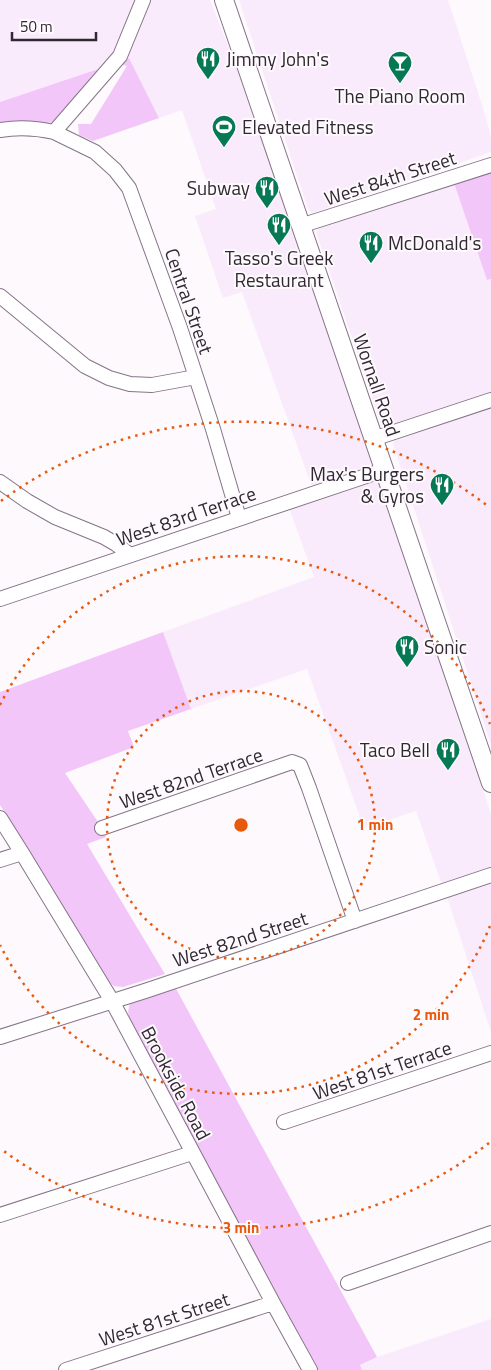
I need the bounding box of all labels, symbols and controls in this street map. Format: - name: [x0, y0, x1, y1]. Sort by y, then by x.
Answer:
- scale bar: [12, 10, 96, 42]
- text: 50 m: [20, 15, 53, 38]
- place label: Jimmy John's: [226, 44, 329, 73]
- restaurant icon: Jimmy John's: [195, 46, 221, 80]
- bar icon: The Piano Room: [387, 50, 413, 84]
- place label: The Piano Room: [335, 81, 465, 110]
- place label: Elevated Fitness: [242, 112, 374, 141]
- sports icon: Elevated Fitness: [211, 114, 237, 148]
- street label: West 84th Street: [320, 142, 460, 212]
- place label: Subway: [187, 173, 250, 202]
- restaurant icon: Subway: [254, 175, 280, 209]
- restaurant icon: Tasso's Greek Restaurant: [266, 212, 292, 246]
- place label: McDonald's: [388, 228, 481, 257]
- restaurant icon: McDonald's: [358, 230, 384, 264]
- place label: Tasso's Greek Restaurant: [225, 243, 333, 294]
- street label: Central Street: [158, 244, 221, 358]
- street label: Wornall Road: [346, 330, 409, 440]
- place label: Max's Burgers & Gyros: [310, 459, 424, 510]
- restaurant icon: Max's Burgers & Gyros: [429, 472, 455, 506]
- street label: West 83rd Terrace: [112, 478, 260, 553]
- place label: Sonic: [424, 632, 467, 661]
- restaurant icon: Sonic: [394, 634, 420, 668]
- place label: Taco Bell: [360, 735, 430, 764]
- restaurant icon: Taco Bell: [435, 737, 461, 771]
- street label: West 82nd Terrace: [115, 739, 266, 816]
- text: 1 min: [357, 813, 393, 836]
- centre of rings: [232, 816, 250, 834]
- street label: West 82nd Street: [169, 903, 311, 974]
- text: 2 min: [413, 1003, 449, 1026]
- street label: Brookside Road: [134, 1021, 219, 1145]
- street label: West 81st Terrace: [309, 1032, 455, 1107]
- text: 3 min: [223, 1216, 259, 1239]
- street label: West 81st Street: [95, 1284, 233, 1353]

